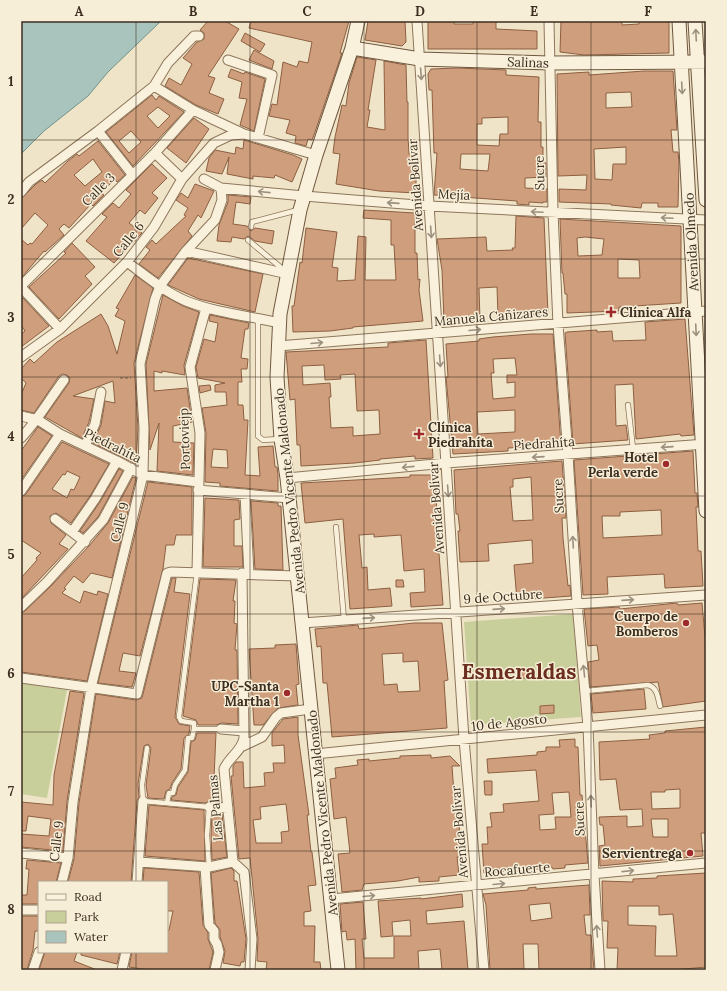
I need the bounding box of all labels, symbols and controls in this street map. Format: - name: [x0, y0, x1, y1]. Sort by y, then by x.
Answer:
- text: A: [75, 3, 84, 20]
- text: B: [189, 3, 198, 20]
- text: C: [303, 3, 312, 20]
- text: D: [415, 3, 425, 20]
- text: E: [530, 3, 538, 20]
- text: F: [644, 3, 652, 20]
- one-way arrow: [692, 29, 700, 42]
- street label: Salinas: [507, 53, 549, 72]
- one-way arrow: [417, 67, 424, 80]
- text: 1: [8, 73, 14, 90]
- one-way arrow: [679, 81, 686, 94]
- street label: Avenida Bolívar: [404, 138, 427, 233]
- street label: Sucre: [531, 156, 548, 190]
- street label: Calle 3: [78, 169, 119, 210]
- street label: Mejía: [437, 185, 471, 204]
- one-way arrow: [258, 188, 271, 196]
- text: 2: [8, 191, 15, 208]
- street label: Avenida Olmedo: [680, 192, 703, 293]
- one-way arrow: [387, 199, 400, 206]
- one-way arrow: [531, 208, 544, 215]
- one-way arrow: [661, 215, 674, 222]
- street label: Calle 6: [109, 218, 148, 261]
- one-way arrow: [428, 225, 435, 238]
- street label: Manuela Cañizares: [433, 303, 549, 330]
- place label: Clínica Alfa: [620, 304, 692, 321]
- marker: Clínica Alfa: [605, 306, 617, 318]
- text: 3: [7, 309, 15, 326]
- one-way arrow: [692, 323, 699, 336]
- one-way arrow: [468, 327, 481, 334]
- one-way arrow: [310, 340, 323, 347]
- one-way arrow: [436, 354, 443, 367]
- street label: Avenida Pedro Vicente Maldonado: [270, 387, 309, 596]
- street label: Portoviejp: [175, 407, 194, 470]
- place label: Clínica Piedrahíta: [428, 419, 493, 451]
- street label: Piedrahíta: [81, 424, 145, 467]
- text: 4: [7, 428, 15, 445]
- marker: Clínica Piedrahíta: [413, 428, 425, 440]
- street label: Piedrahíta: [513, 433, 576, 454]
- one-way arrow: [661, 443, 674, 450]
- place label: Hotel Perla verde: [588, 449, 658, 481]
- one-way arrow: [532, 453, 545, 461]
- marker: Hotel Perla verde: [661, 459, 671, 469]
- street label: Avenida Bolívar: [425, 461, 448, 556]
- one-way arrow: [402, 463, 415, 470]
- street label: Sucre: [549, 478, 568, 514]
- one-way arrow: [445, 484, 452, 497]
- street label: Calle 9: [106, 500, 133, 544]
- one-way arrow: [570, 536, 577, 549]
- text: 5: [7, 546, 15, 563]
- street label: 9 de Octubre: [463, 585, 543, 608]
- one-way arrow: [621, 596, 634, 603]
- one-way arrow: [492, 605, 505, 613]
- place label: Cuerpo de Bomberos: [614, 608, 678, 640]
- one-way arrow: [362, 615, 375, 622]
- marker: Cuerpo de Bomberos: [681, 618, 691, 628]
- district label: Esmeraldas: [461, 658, 577, 685]
- text: 6: [7, 665, 15, 682]
- one-way arrow: [580, 665, 587, 678]
- place label: UPC-Santa Martha 1: [211, 678, 279, 710]
- marker: UPC-Santa Martha 1: [282, 688, 292, 698]
- street label: Avenida Pedro Vicente Maldonado: [303, 709, 342, 918]
- street label: 10 de Agosto: [470, 710, 548, 735]
- street label: Las Palmas: [204, 774, 227, 842]
- text: 7: [8, 783, 14, 800]
- street label: Avenida Bolívar: [447, 785, 472, 880]
- one-way arrow: [587, 795, 595, 808]
- street label: Sucre: [570, 801, 589, 837]
- street label: Calle 9: [46, 820, 67, 862]
- place label: Servientrega: [602, 845, 682, 862]
- marker: Servientrega: [685, 848, 695, 858]
- street label: Rocafuerte: [483, 858, 551, 881]
- one-way arrow: [621, 867, 634, 875]
- one-way arrow: [492, 880, 505, 887]
- legend: [38, 881, 168, 953]
- text: Road: [74, 889, 102, 904]
- one-way arrow: [362, 892, 375, 899]
- text: 8: [7, 901, 15, 918]
- text: Park: [74, 909, 100, 924]
- one-way arrow: [594, 925, 601, 938]
- text: Water: [74, 929, 109, 944]

